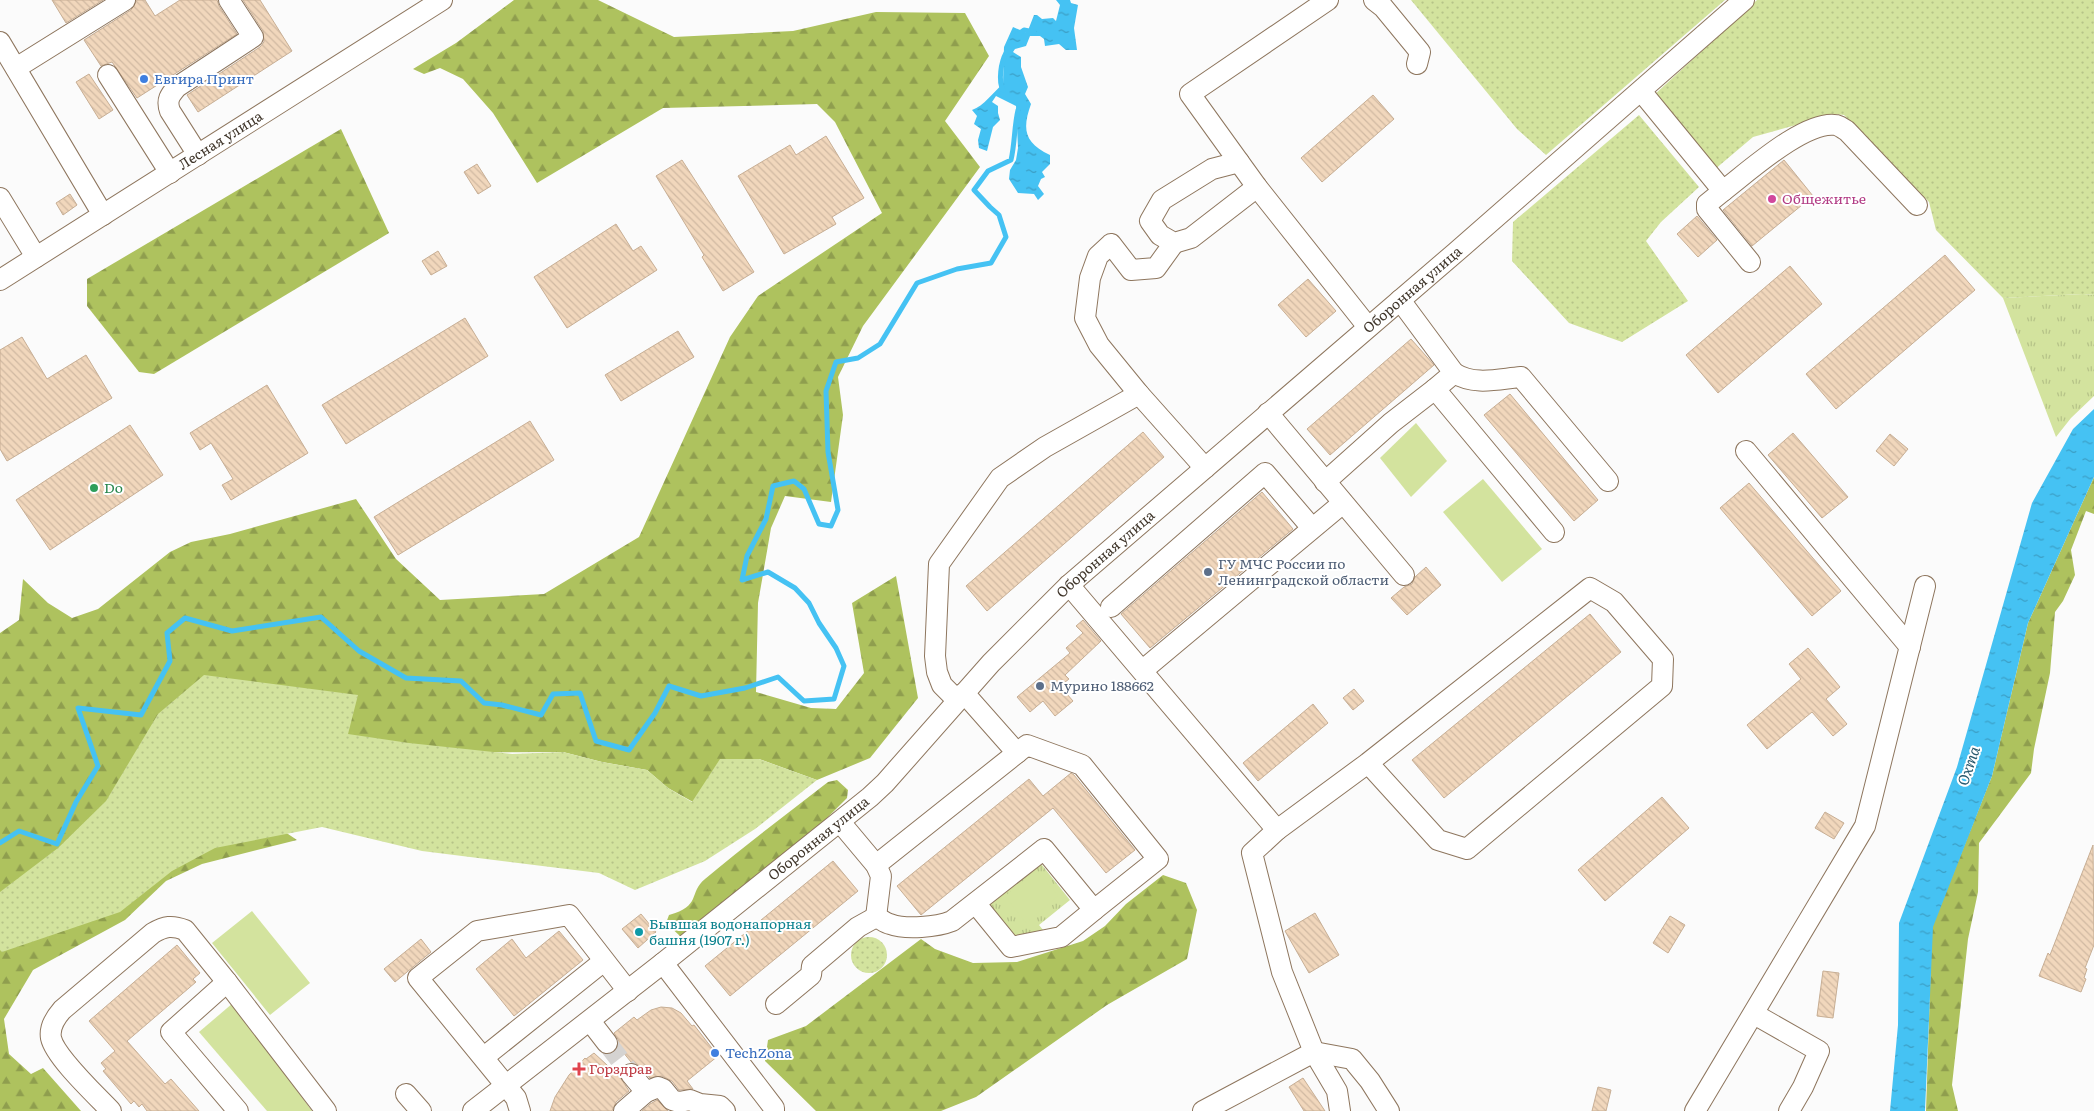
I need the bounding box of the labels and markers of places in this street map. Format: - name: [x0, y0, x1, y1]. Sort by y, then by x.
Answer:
- place label: Евгира Принт: [154, 68, 254, 88]
- marker: Евгира Принт: [138, 73, 150, 85]
- place label: Общежитье: [1782, 188, 1866, 208]
- marker: Общежитье: [1766, 193, 1778, 205]
- place label: Do: [104, 477, 123, 497]
- marker: Do: [88, 482, 100, 494]
- place label: ГУ МЧС России по Ленинградской области: [1218, 553, 1389, 589]
- marker: ГУ МЧС России по Ленинградской области: [1202, 566, 1214, 578]
- place label: Мурино 188662: [1050, 675, 1154, 695]
- marker: Мурино 188662: [1034, 680, 1046, 692]
- place label: Бывшая водонапорная башня (1907 г.): [649, 913, 811, 949]
- marker: Бывшая водонапорная башня (1907 г.): [633, 926, 645, 938]
- place label: TechZona: [725, 1042, 792, 1062]
- marker: TechZona: [709, 1047, 721, 1059]
- place label: Горздрав: [589, 1058, 653, 1078]
- marker: Горздрав: [573, 1063, 585, 1075]

